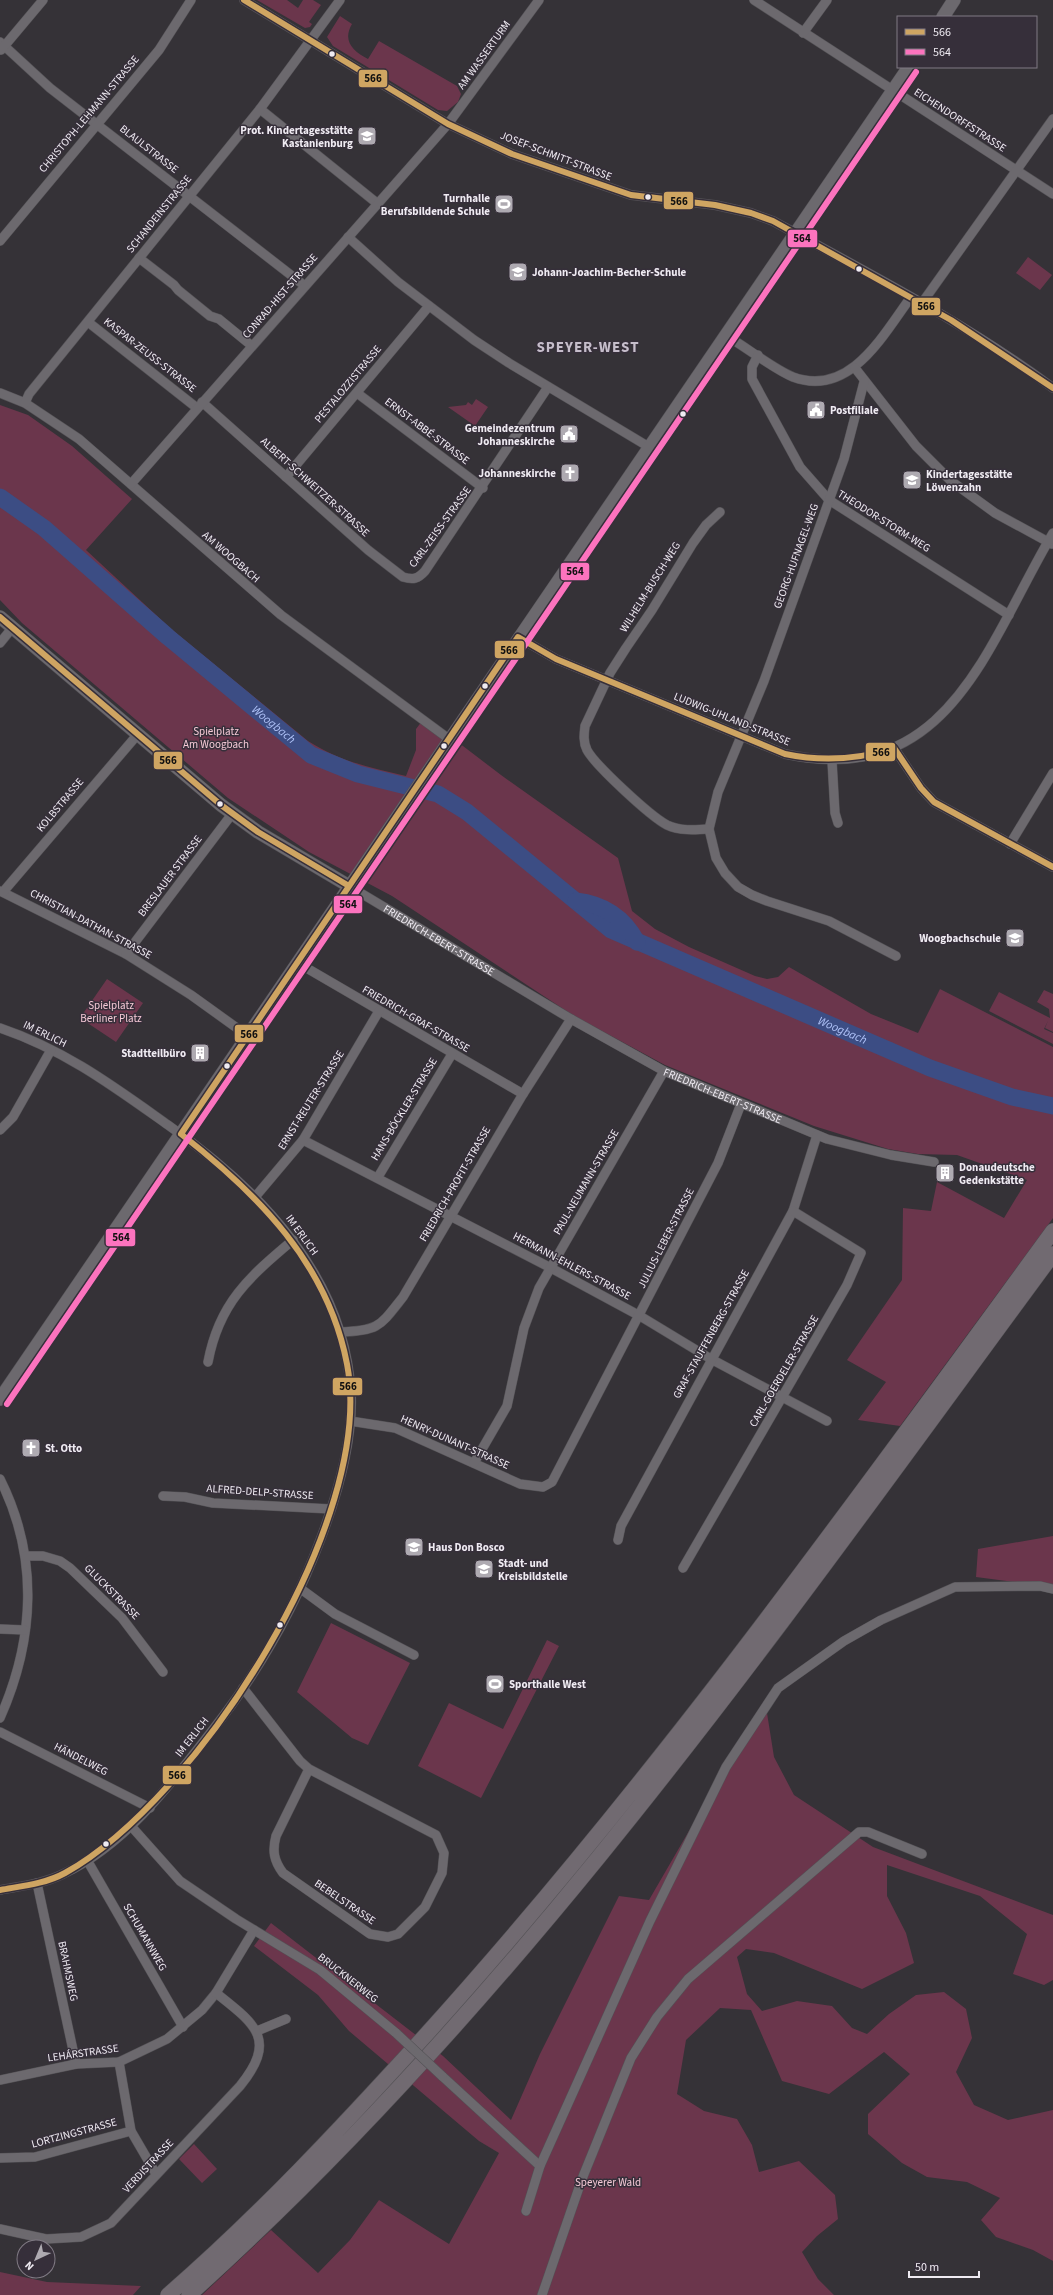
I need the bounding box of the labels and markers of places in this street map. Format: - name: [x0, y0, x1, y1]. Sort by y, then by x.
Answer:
- unlabelled marker: [327, 49, 337, 59]
- place label: Prot. Kindertagesstätte Kastanienburg: [240, 123, 353, 151]
- school or university icon: Prot. Kindertagesstätte Kastanienburg: [356, 125, 378, 147]
- place label: Turnhalle Berufsbildende Schule: [381, 191, 490, 219]
- unlabelled marker: [643, 192, 653, 202]
- sports icon: Turnhalle Berufsbildende Schule: [493, 193, 515, 215]
- school or university icon: Johann-Joachim-Becher-Schule: [507, 261, 529, 283]
- unlabelled marker: [854, 264, 864, 274]
- place label: Johann-Joachim-Becher-Schule: [532, 265, 687, 280]
- public building icon: Postfiliale: [805, 399, 827, 421]
- place label: Postfiliale: [830, 403, 879, 418]
- unlabelled marker: [678, 409, 688, 419]
- place label: Gemeindezentrum Johanneskirche: [465, 421, 555, 449]
- public building icon: Gemeindezentrum Johanneskirche: [558, 423, 580, 445]
- church icon: Johanneskirche: [559, 462, 581, 484]
- place label: Johanneskirche: [479, 466, 556, 481]
- place label: Kindertagesstätte Löwenzahn: [926, 467, 1013, 495]
- school or university icon: Kindertagesstätte Löwenzahn: [901, 469, 923, 491]
- unlabelled marker: [480, 681, 490, 691]
- unlabelled marker: [439, 741, 449, 751]
- unlabelled marker: [215, 799, 225, 809]
- school or university icon: Woogbachschule: [1004, 927, 1026, 949]
- place label: Woogbachschule: [919, 931, 1001, 946]
- building icon: Stadtteilbüro: [189, 1042, 211, 1064]
- place label: Stadtteilbüro: [121, 1046, 186, 1061]
- unlabelled marker: [222, 1061, 232, 1071]
- place label: Donaudeutsche Gedenkstätte: [959, 1160, 1035, 1188]
- building icon: Donaudeutsche Gedenkstätte: [934, 1162, 956, 1184]
- church icon: St. Otto: [20, 1437, 42, 1459]
- place label: St. Otto: [45, 1441, 82, 1456]
- school or university icon: Haus Don Bosco: [403, 1536, 425, 1558]
- place label: Haus Don Bosco: [428, 1540, 505, 1555]
- place label: Stadt- und Kreisbildstelle: [498, 1556, 568, 1584]
- school or university icon: Stadt- und Kreisbildstelle: [473, 1558, 495, 1580]
- unlabelled marker: [275, 1620, 285, 1630]
- sports icon: Sporthalle West: [484, 1673, 506, 1695]
- place label: Sporthalle West: [509, 1677, 587, 1692]
- unlabelled marker: [101, 1839, 111, 1849]

